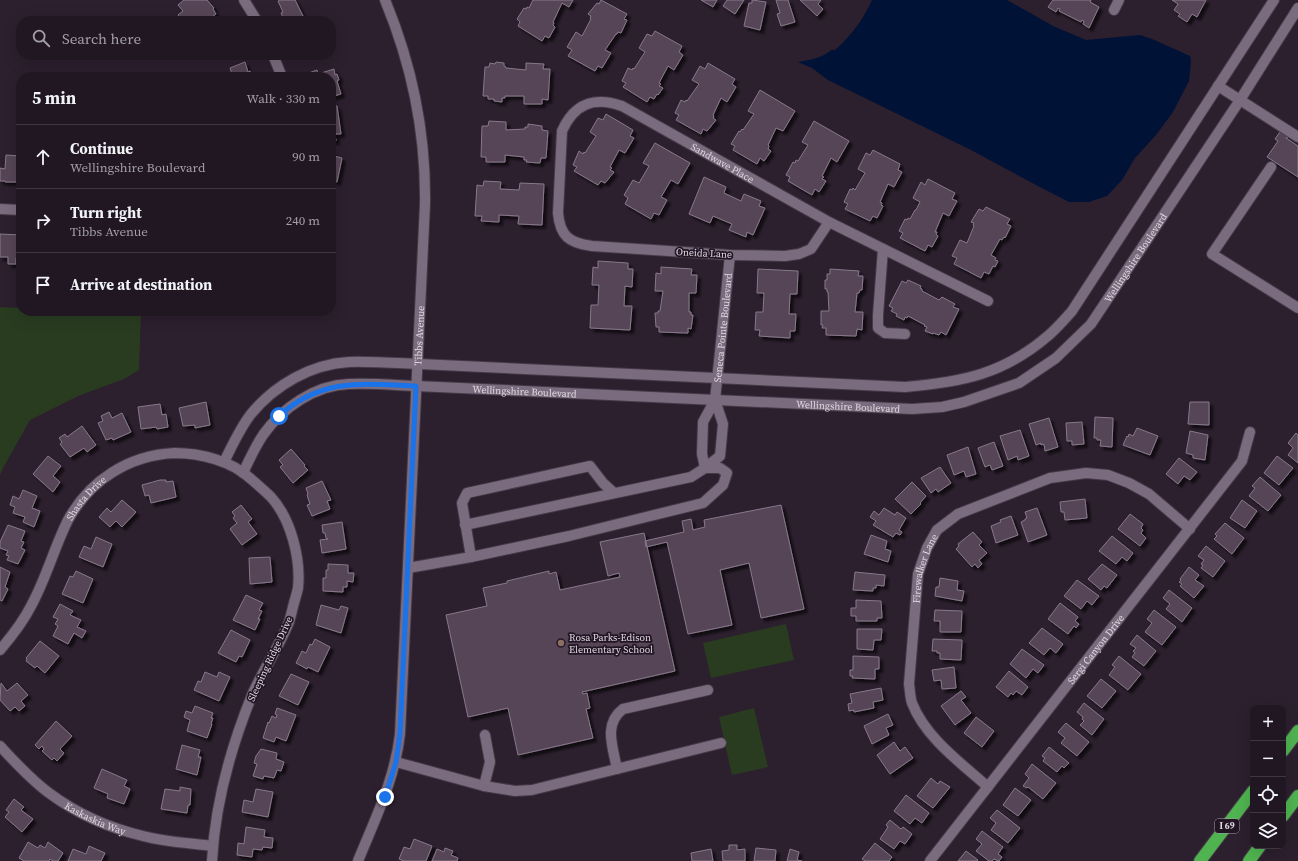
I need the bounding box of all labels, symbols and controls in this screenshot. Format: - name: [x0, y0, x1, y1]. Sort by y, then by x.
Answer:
- search box: [16, 16, 336, 60]
- icon: search: [30, 27, 52, 49]
- text: Search here: [62, 28, 141, 49]
- text: 5 min: [32, 86, 76, 110]
- text: Walk · 330 m: [247, 90, 320, 107]
- text: Continue: [70, 138, 133, 159]
- street label: Sandwave Place: [689, 140, 757, 185]
- icon: ahead: [32, 146, 54, 168]
- text: 90 m: [292, 148, 320, 165]
- text: Wellingshire Boulevard: [70, 159, 205, 176]
- text: Turn right: [70, 202, 142, 223]
- icon: right: [32, 210, 54, 232]
- street label: Wellingshire Boulevard: [1101, 210, 1170, 305]
- text: 240 m: [286, 212, 320, 229]
- text: Tibbs Avenue: [70, 223, 148, 240]
- street label: Oneida Lane: [676, 245, 732, 261]
- street label: Seneca Pointe Boulevard: [710, 272, 735, 383]
- icon: arrive: [32, 274, 54, 296]
- text: Arrive at destination: [70, 274, 212, 295]
- street label: Tibbs Avenue: [411, 305, 427, 366]
- street label: Wellingshire Boulevard: [472, 382, 577, 400]
- street label: Wellingshire Boulevard: [796, 397, 901, 415]
- route start: [270, 407, 288, 425]
- street label: Shasta Drive: [63, 473, 108, 523]
- street label: Firewalker Lane: [909, 531, 940, 604]
- street label: Sergi Canyon Drive: [1064, 611, 1127, 686]
- street label: Sleeping Ridge Drive: [245, 614, 295, 704]
- place label: Rosa Parks-Edison Elementary School: [569, 631, 653, 656]
- marker: Rosa Parks-Edison Elementary School: [556, 638, 566, 648]
- map controls: [1250, 705, 1286, 849]
- button: +: [1250, 705, 1286, 741]
- button: −: [1250, 741, 1286, 777]
- button: locate: [1250, 777, 1286, 813]
- route end: [376, 788, 394, 806]
- street label: Kaskaskia Way: [62, 799, 128, 838]
- button: layers: [1250, 813, 1286, 849]
- road number: I 69: [1215, 819, 1239, 833]

